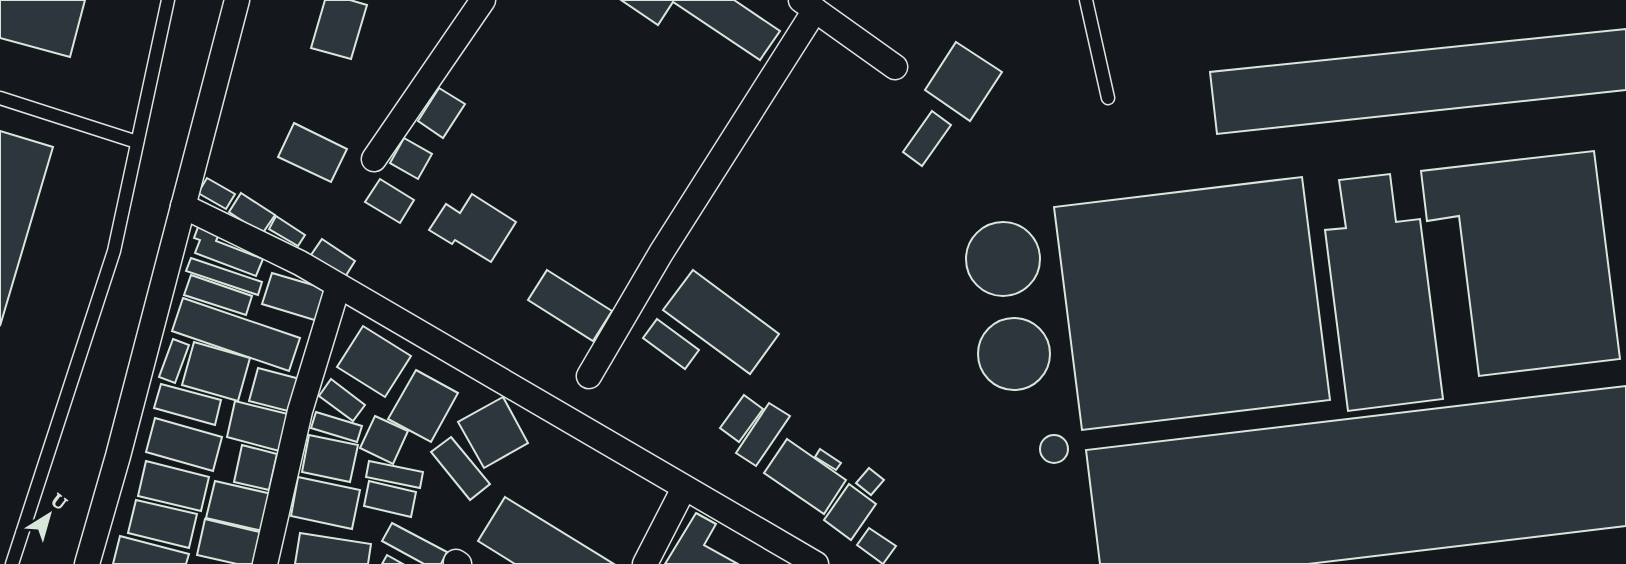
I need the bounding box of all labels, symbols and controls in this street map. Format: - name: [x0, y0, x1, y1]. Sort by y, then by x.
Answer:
- north arrow: [14, 480, 84, 550]
- text: U: [45, 485, 74, 516]

